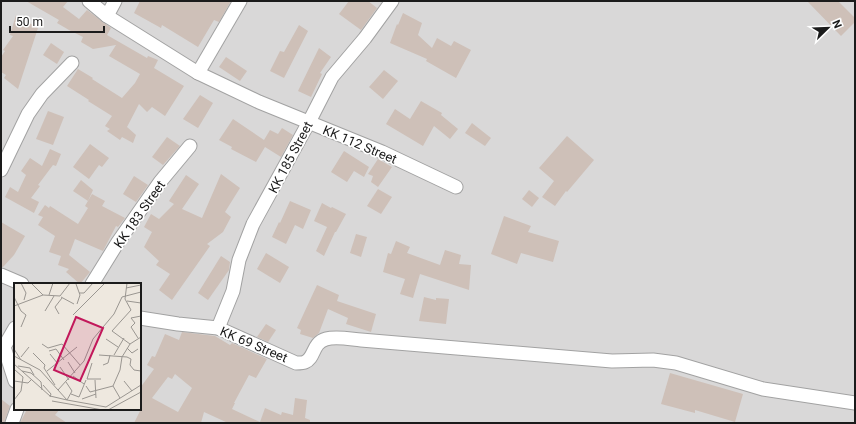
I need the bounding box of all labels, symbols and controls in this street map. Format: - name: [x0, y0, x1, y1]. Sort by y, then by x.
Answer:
- scale bar: [10, 8, 104, 34]
- north arrow: [808, 8, 848, 48]
- text: 50 m: [16, 15, 43, 29]
- text: N: [829, 18, 844, 31]
- street label: KK 185 Street: [265, 119, 316, 196]
- street label: KK 112 Street: [321, 122, 399, 167]
- street label: KK 183 Street: [111, 178, 168, 251]
- inset map: [14, 283, 141, 410]
- street label: KK 69 Street: [218, 324, 290, 365]

